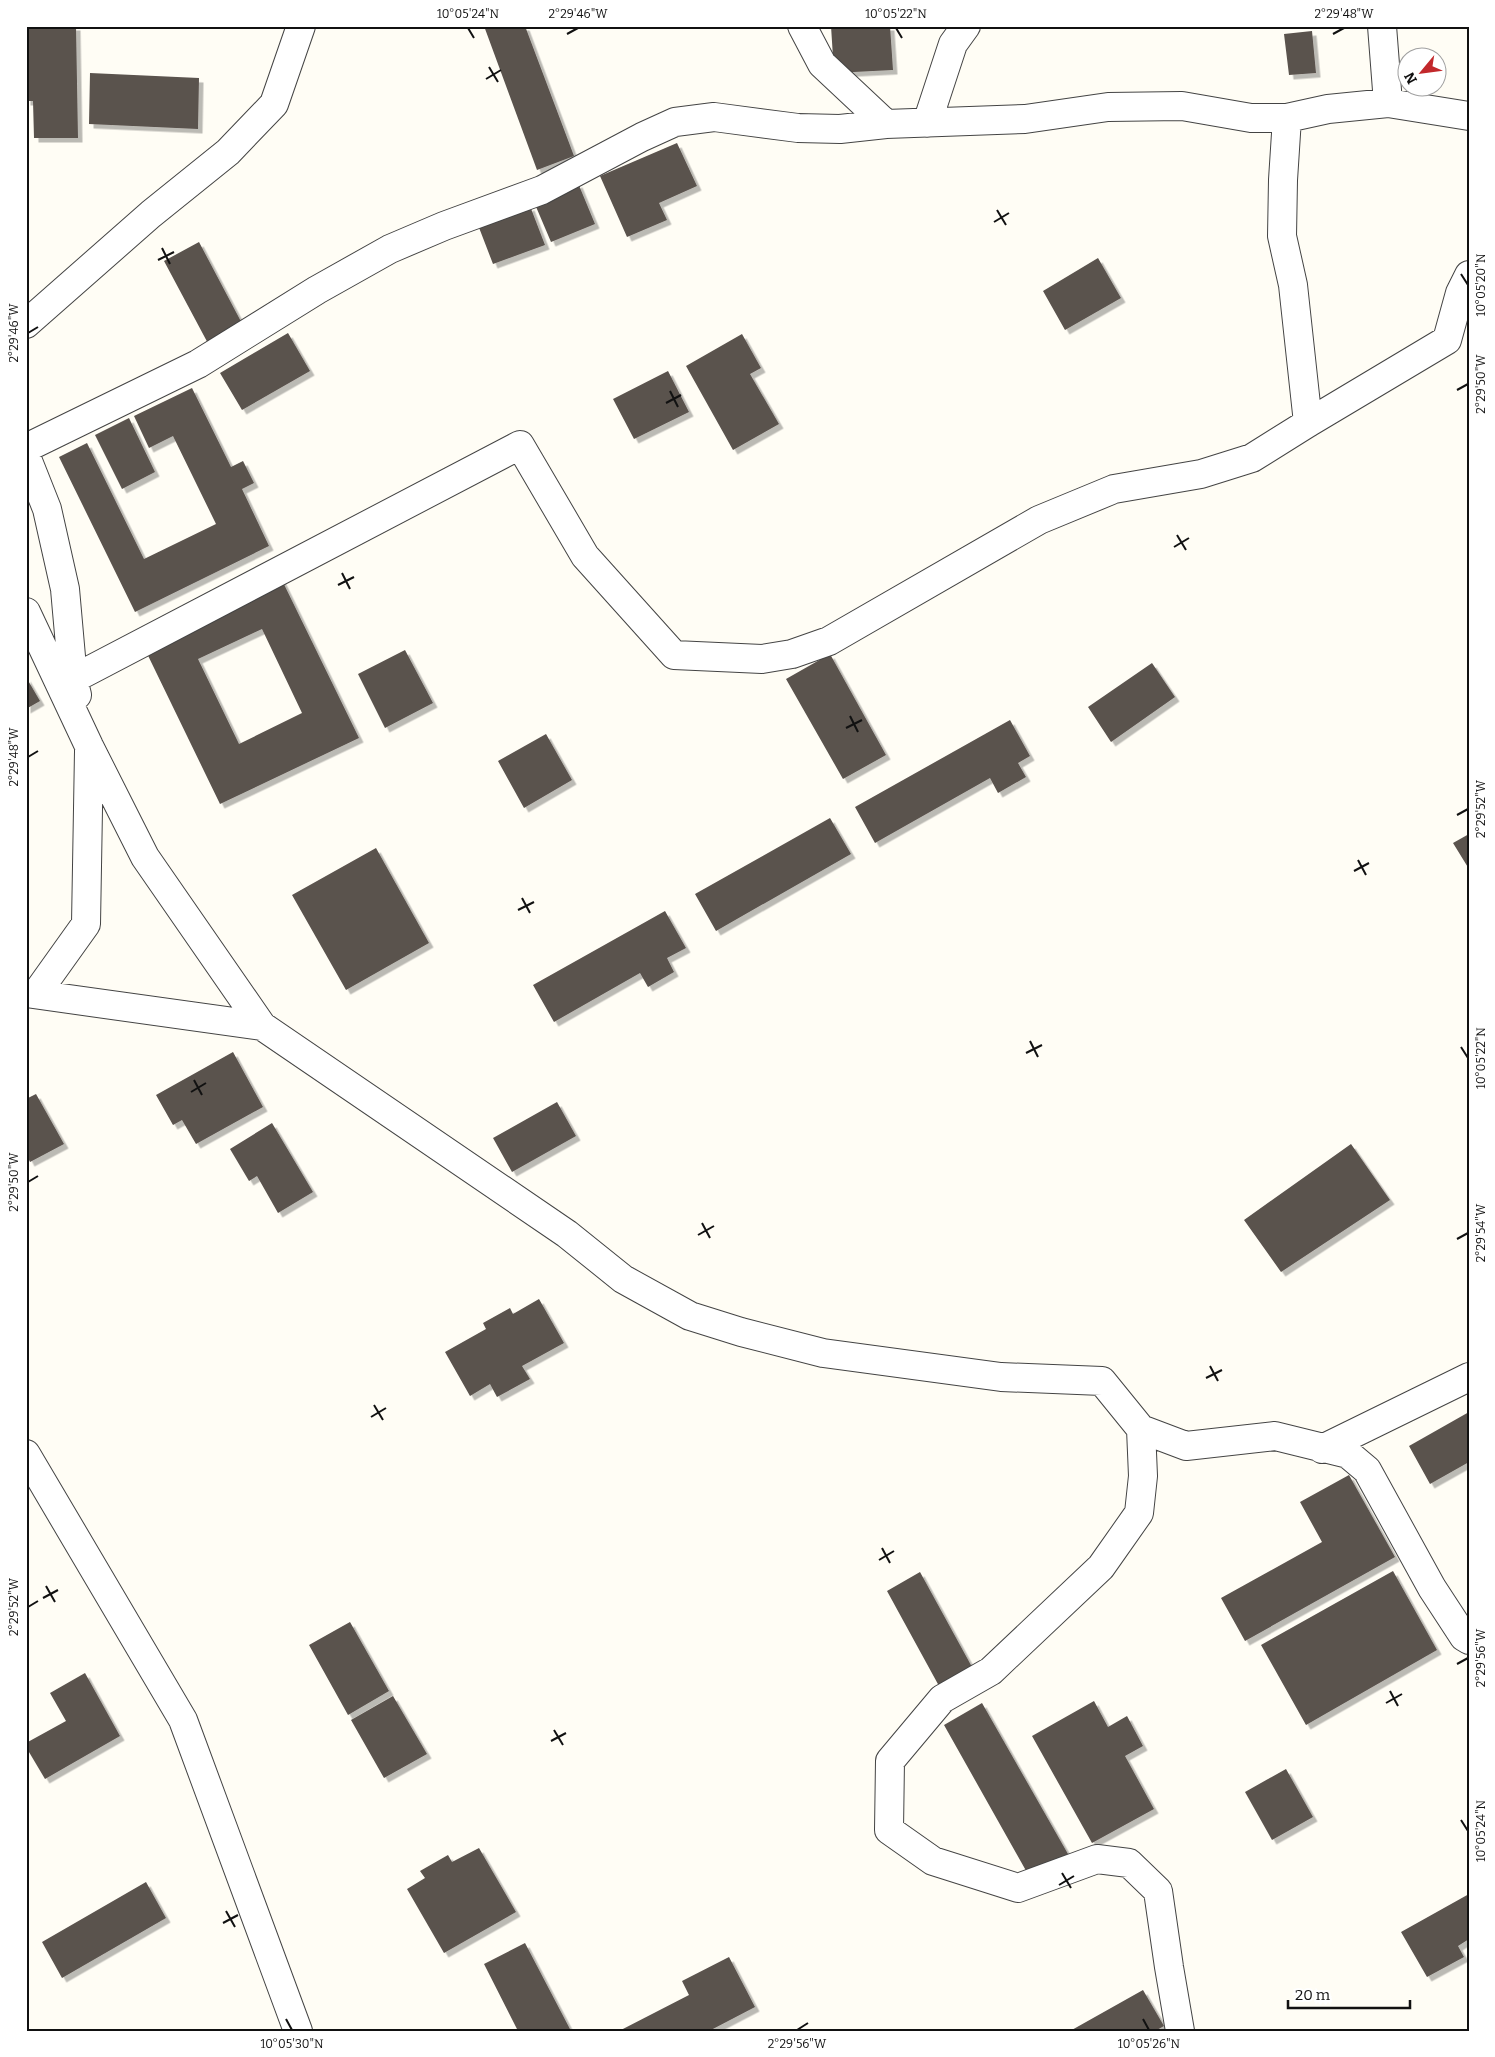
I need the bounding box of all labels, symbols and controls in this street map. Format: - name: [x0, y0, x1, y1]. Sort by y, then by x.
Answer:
- text: 10°05'24"N: [437, 7, 500, 21]
- text: 2°29'46"W: [548, 7, 608, 21]
- text: 10°05'22"N: [865, 7, 927, 21]
- text: 2°29'48"W: [1314, 7, 1374, 21]
- north arrow: [1398, 48, 1448, 98]
- text: N: [1401, 69, 1421, 87]
- text: 10°05'20"N: [1474, 253, 1488, 316]
- text: 2°29'46"W: [7, 303, 21, 363]
- text: 2°29'50"W: [1474, 354, 1488, 414]
- text: 2°29'48"W: [7, 727, 21, 787]
- text: 2°29'52"W: [1474, 779, 1488, 838]
- text: 10°05'22"N: [1474, 1027, 1488, 1089]
- text: 2°29'50"W: [7, 1152, 21, 1212]
- text: 2°29'54"W: [1474, 1203, 1488, 1262]
- text: 2°29'52"W: [7, 1577, 21, 1636]
- text: 2°29'56"W: [1474, 1628, 1488, 1687]
- text: 10°05'24"N: [1474, 1799, 1488, 1862]
- scale bar: [1288, 1977, 1410, 2009]
- text: 20 m: [1295, 1986, 1331, 2004]
- text: 10°05'30"N: [260, 2037, 324, 2051]
- text: 2°29'56"W: [768, 2037, 827, 2051]
- text: 10°05'26"N: [1118, 2037, 1181, 2051]

